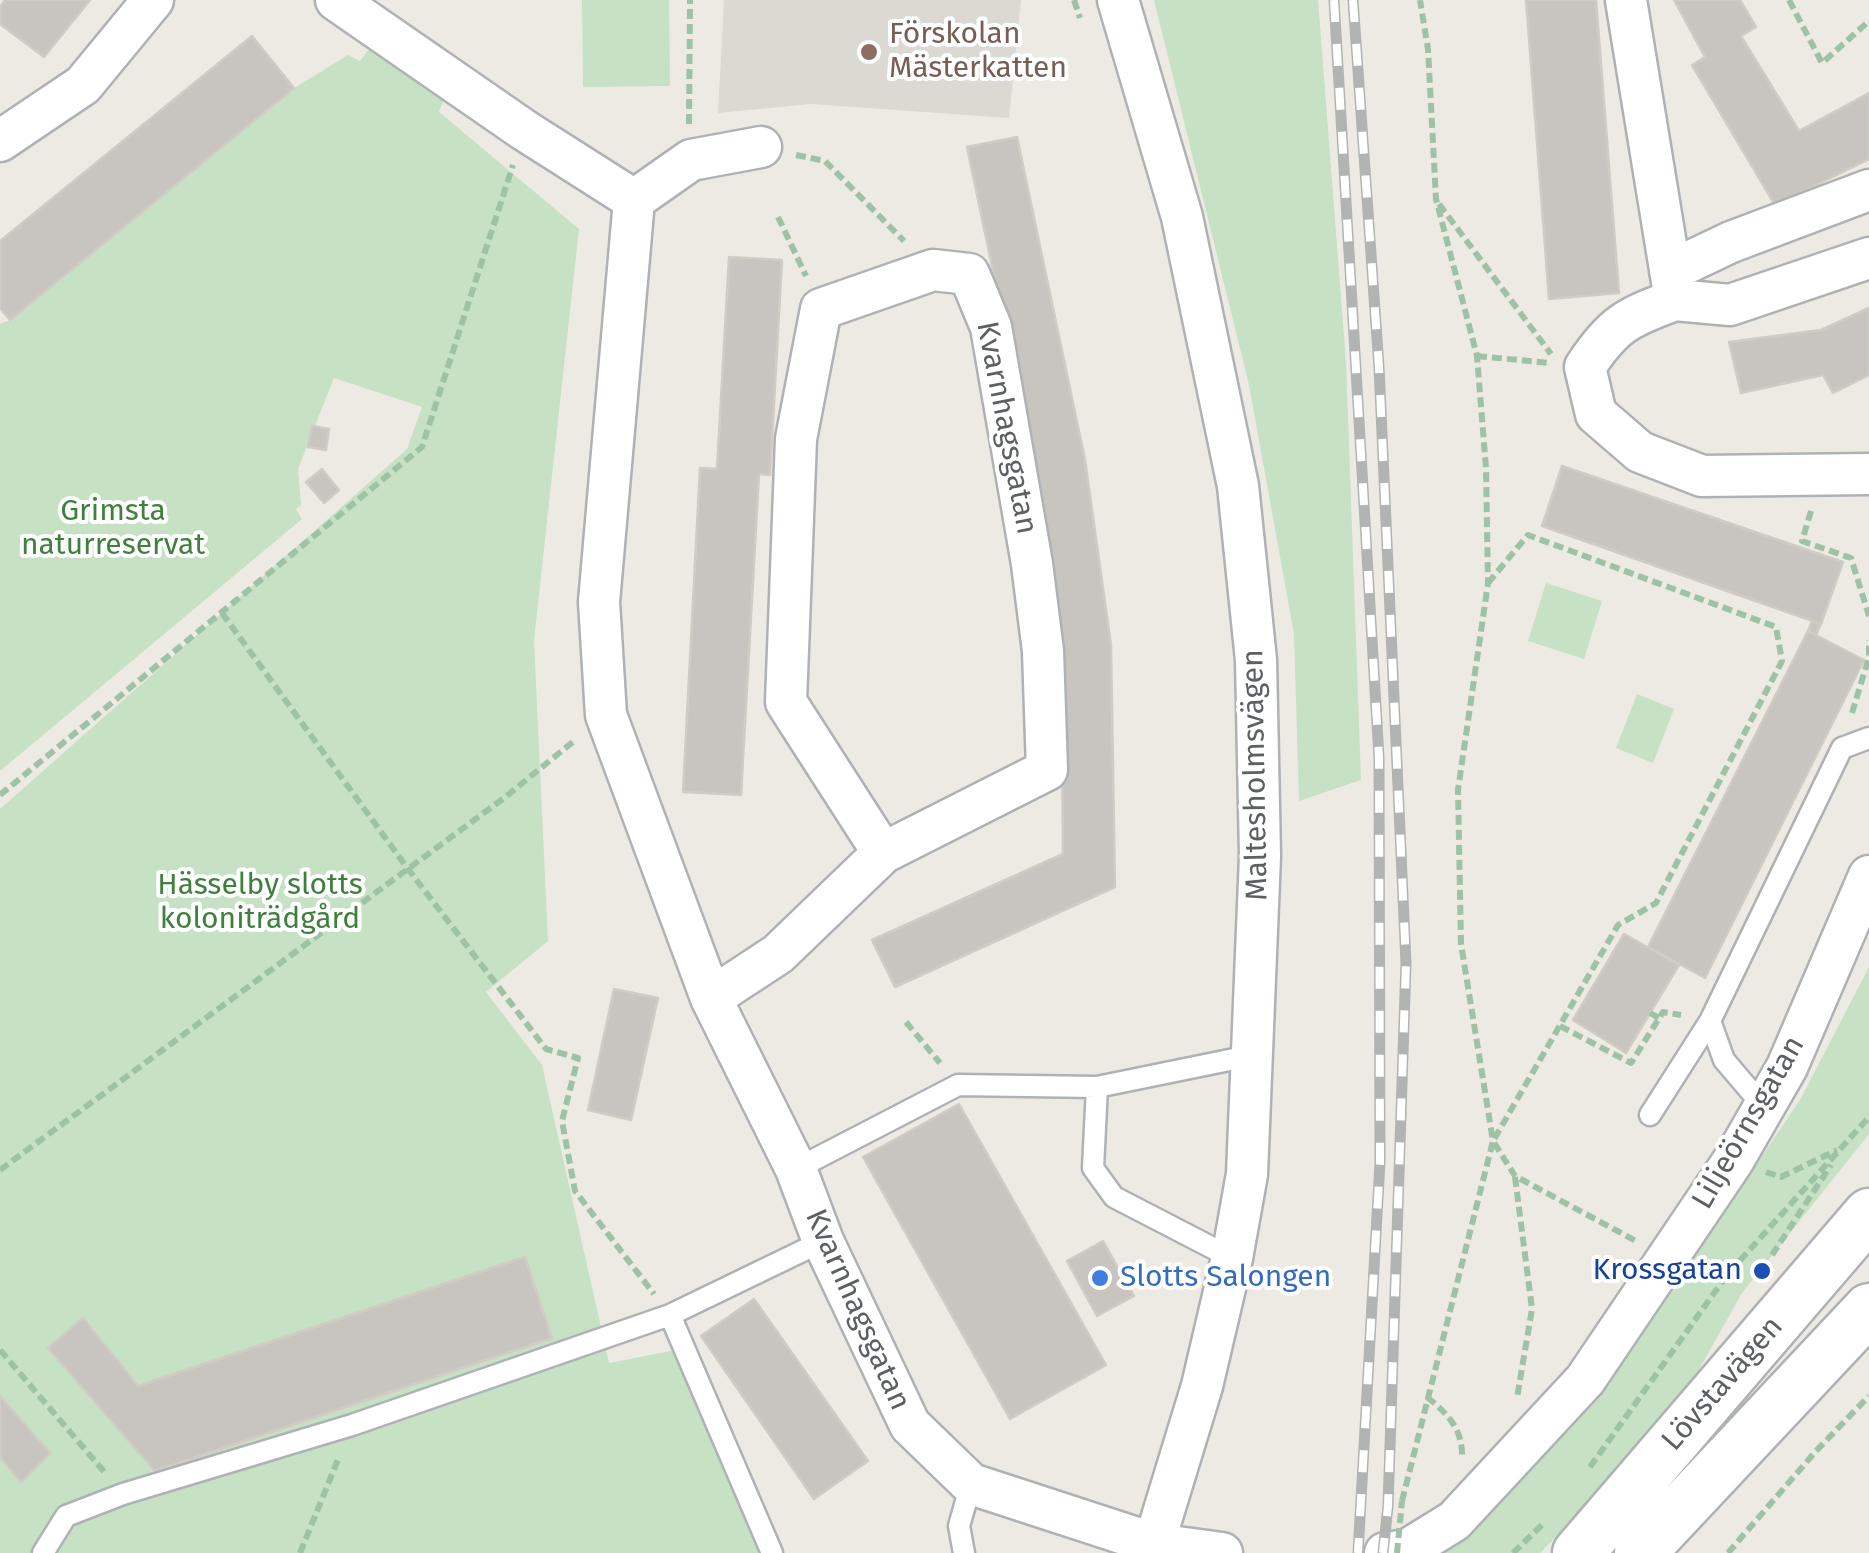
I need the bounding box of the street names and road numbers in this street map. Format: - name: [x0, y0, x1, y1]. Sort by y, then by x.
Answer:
- street label: Kvarnhagsgatan: [968, 319, 1044, 537]
- street label: Maltesholmsvägen: [1236, 649, 1276, 901]
- street label: Liljeörnsgatan: [1685, 1030, 1813, 1216]
- street label: Kvarnhagsgatan: [797, 1204, 917, 1416]
- street label: Lövstavägen: [1655, 1310, 1791, 1458]

